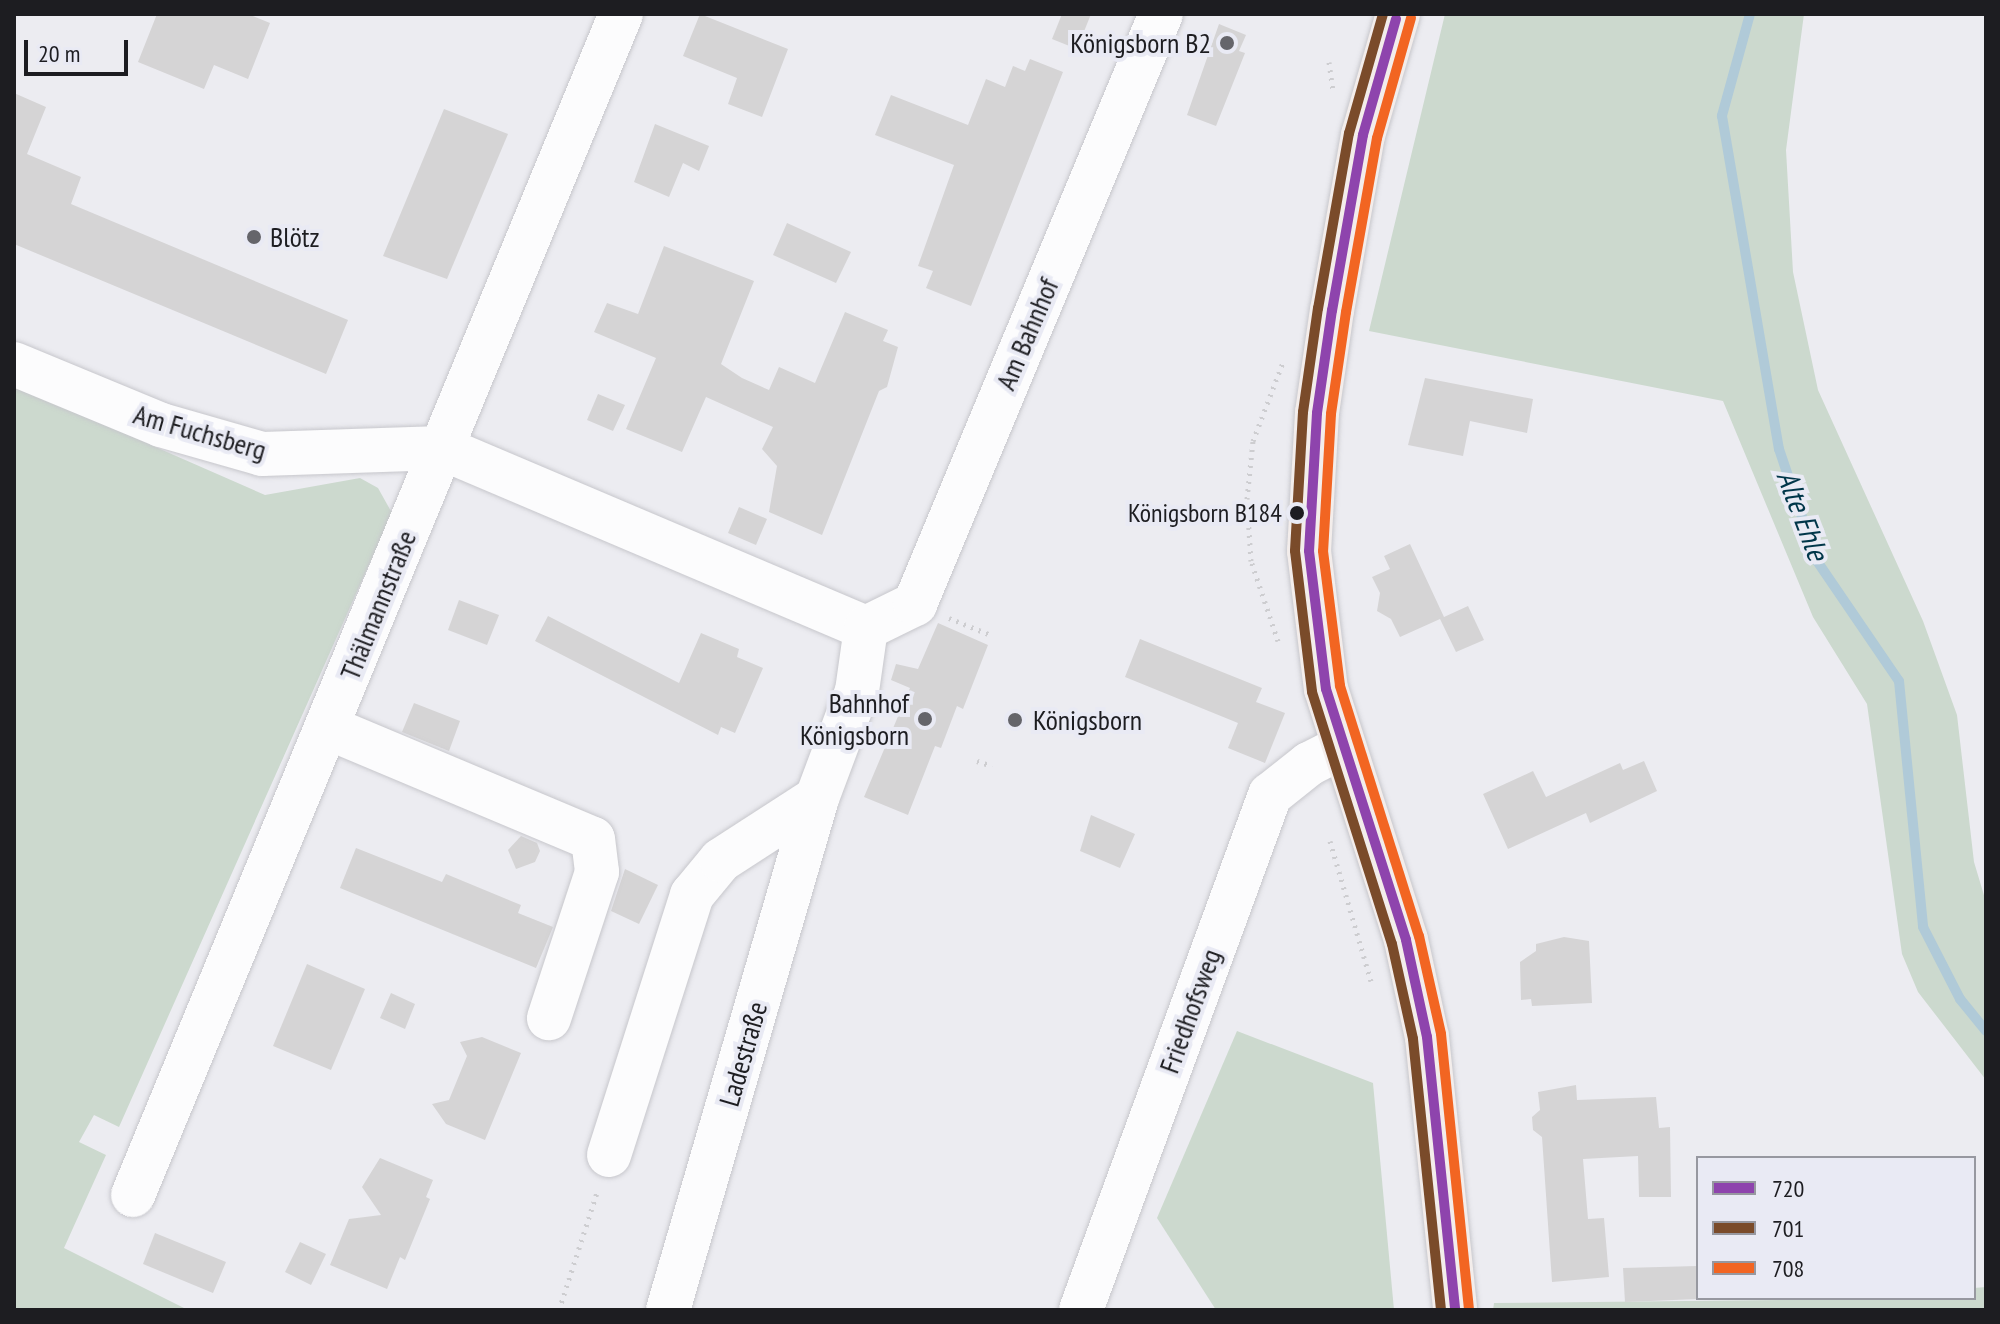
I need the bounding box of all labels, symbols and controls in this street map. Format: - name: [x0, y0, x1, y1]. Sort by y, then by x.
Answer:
- scale bar: [28, 24, 132, 74]
- place label: Königsborn B2: [1070, 26, 1211, 60]
- marker: Königsborn B2: [1218, 34, 1236, 52]
- text: 20 m: [38, 38, 80, 69]
- place label: Blötz: [270, 220, 320, 254]
- marker: Blötz: [245, 228, 263, 246]
- street label: Am Bahnhof: [989, 273, 1065, 395]
- street label: Am Fuchsberg: [130, 397, 270, 467]
- water label: Alte Ehle: [1769, 465, 1837, 565]
- place label: Königsborn B184: [1128, 497, 1282, 529]
- marker: Königsborn B184: [1289, 505, 1305, 521]
- street label: Thälmannstraße: [333, 526, 423, 684]
- place label: Bahnhof Königsborn: [800, 686, 909, 752]
- place label: Königsborn: [1033, 703, 1142, 737]
- marker: Königsborn: [1004, 709, 1026, 731]
- marker: Bahnhof Königsborn: [916, 710, 934, 728]
- street label: Friedhofsweg: [1152, 944, 1228, 1078]
- street label: Ladestraße: [712, 998, 774, 1110]
- legend: [1696, 1156, 1976, 1300]
- text: 720: [1772, 1173, 1804, 1204]
- text: 701: [1772, 1213, 1804, 1244]
- text: 708: [1772, 1253, 1804, 1284]

